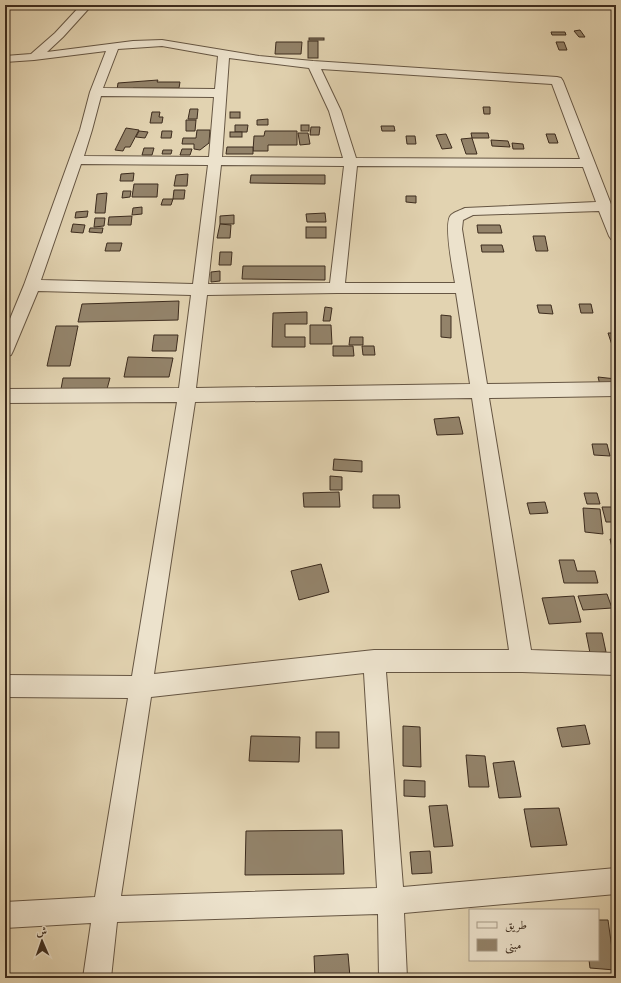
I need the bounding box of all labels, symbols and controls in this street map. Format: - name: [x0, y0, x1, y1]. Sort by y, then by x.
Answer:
- legend: [469, 909, 599, 961]
- text: طريق: [505, 918, 527, 933]
- north arrow: [22, 921, 62, 961]
- text: ش: [36, 925, 47, 938]
- text: مبنى: [505, 938, 521, 954]

